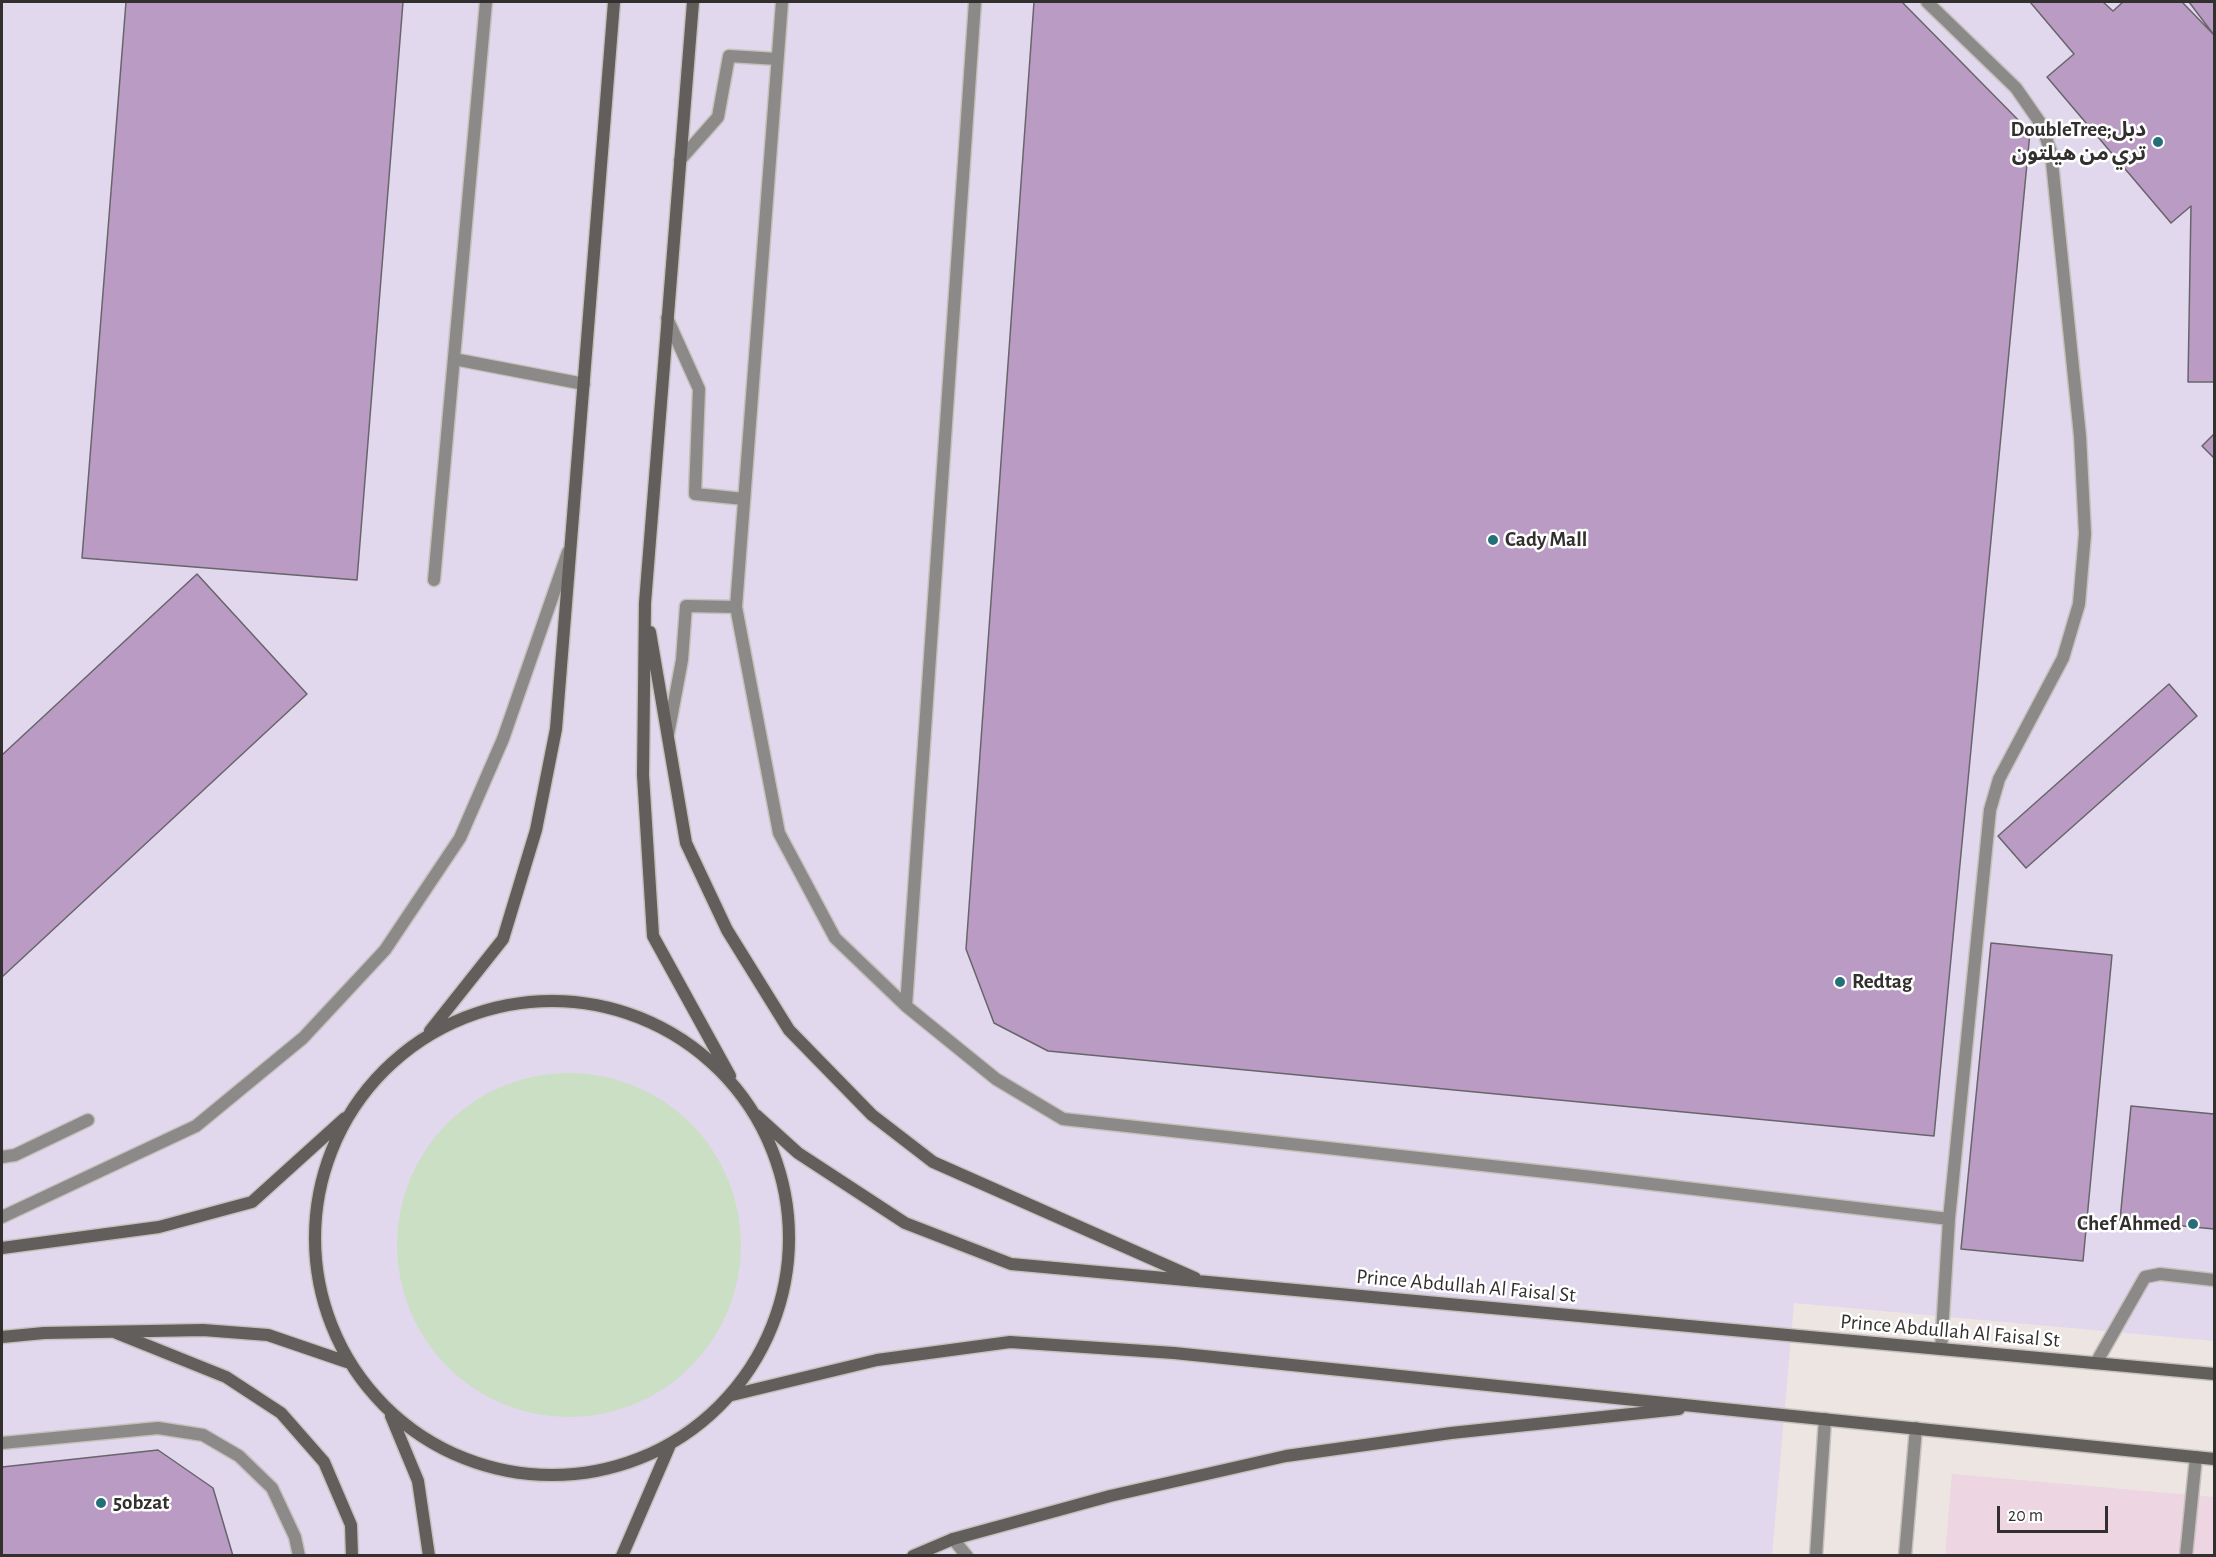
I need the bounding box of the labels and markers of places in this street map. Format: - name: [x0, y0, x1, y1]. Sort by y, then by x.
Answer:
- place label: DoubleTree;دبل تري من هيلتون: [2010, 117, 2146, 167]
- marker: DoubleTree;دبل تري من هيلتون: [2151, 135, 2165, 149]
- place label: Cady Mall: [1505, 527, 1587, 553]
- marker: Cady Mall: [1486, 533, 1500, 547]
- place label: Redtag: [1852, 969, 1912, 995]
- marker: Redtag: [1833, 975, 1847, 989]
- place label: Chef Ahmed: [2077, 1211, 2181, 1237]
- marker: Chef Ahmed: [2186, 1217, 2200, 1231]
- place label: 5obzat: [113, 1490, 169, 1516]
- marker: 5obzat: [94, 1496, 108, 1510]

